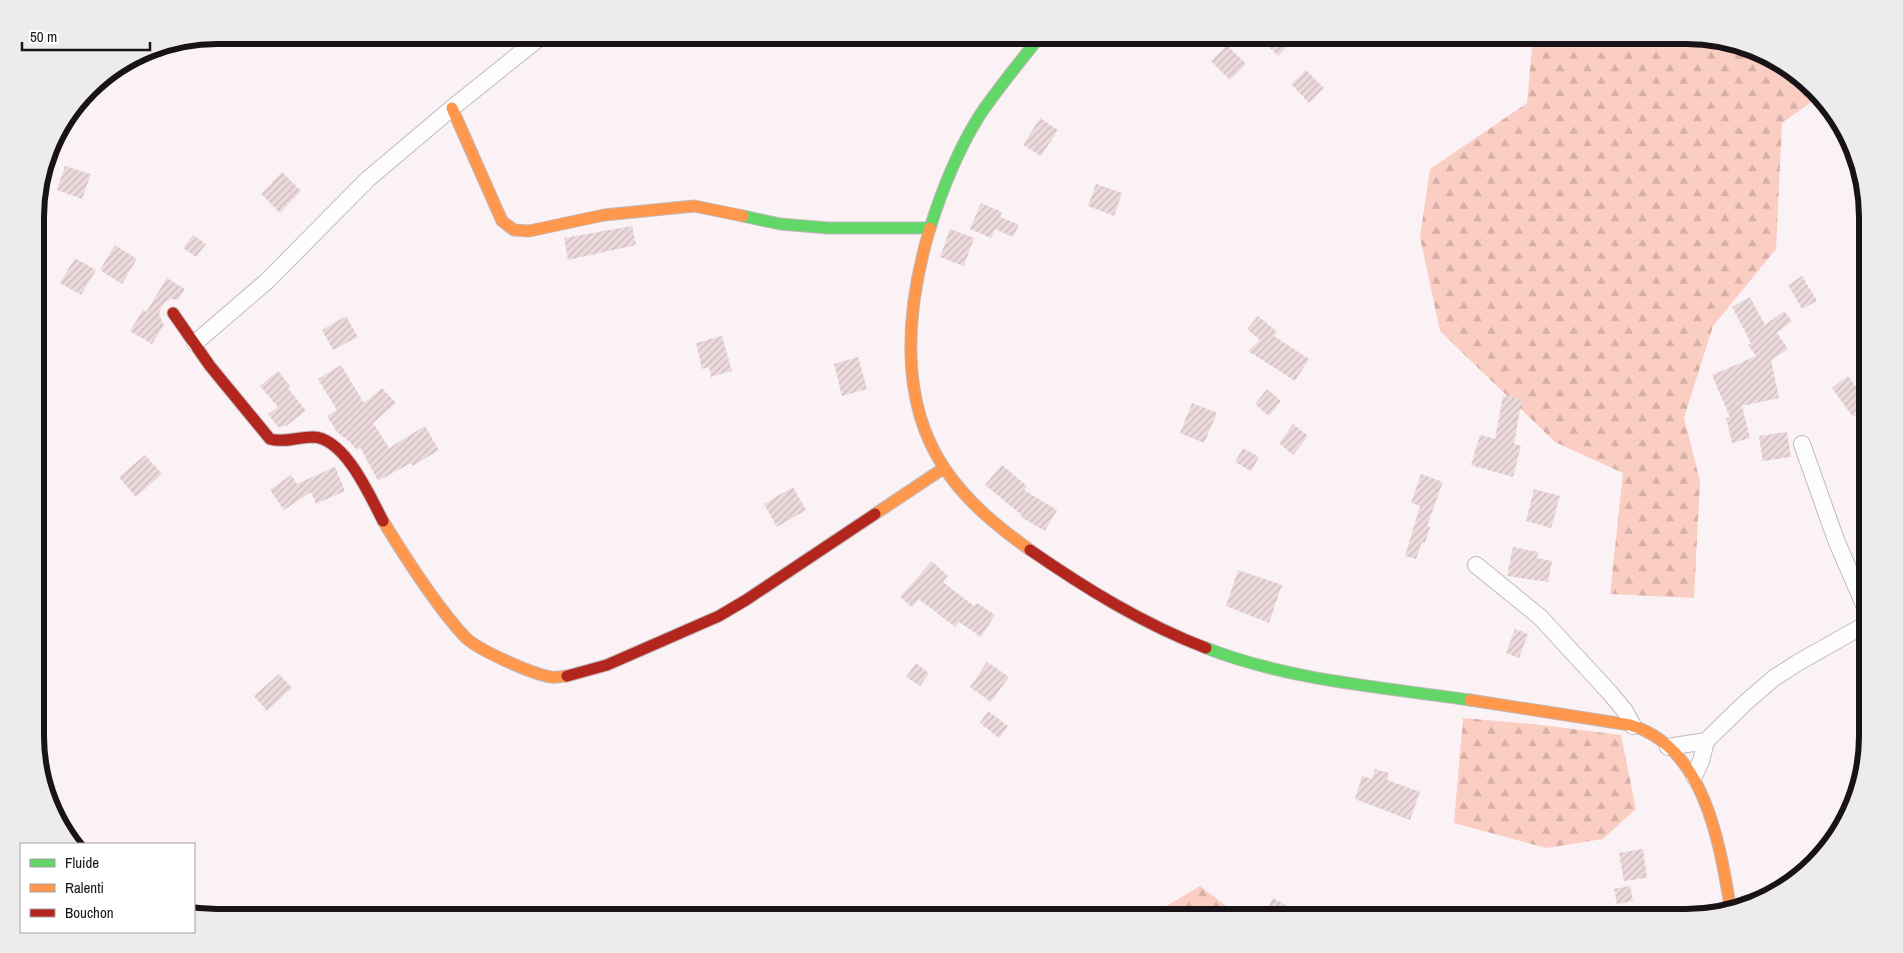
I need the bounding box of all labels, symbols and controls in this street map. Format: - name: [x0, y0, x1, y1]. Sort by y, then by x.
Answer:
- scale bar: [22, 20, 150, 52]
- text: 50 m: [30, 26, 57, 47]
- legend: [20, 843, 195, 933]
- text: Fluide: [65, 852, 99, 873]
- text: Ralenti: [65, 877, 104, 898]
- text: Bouchon: [65, 902, 114, 923]

